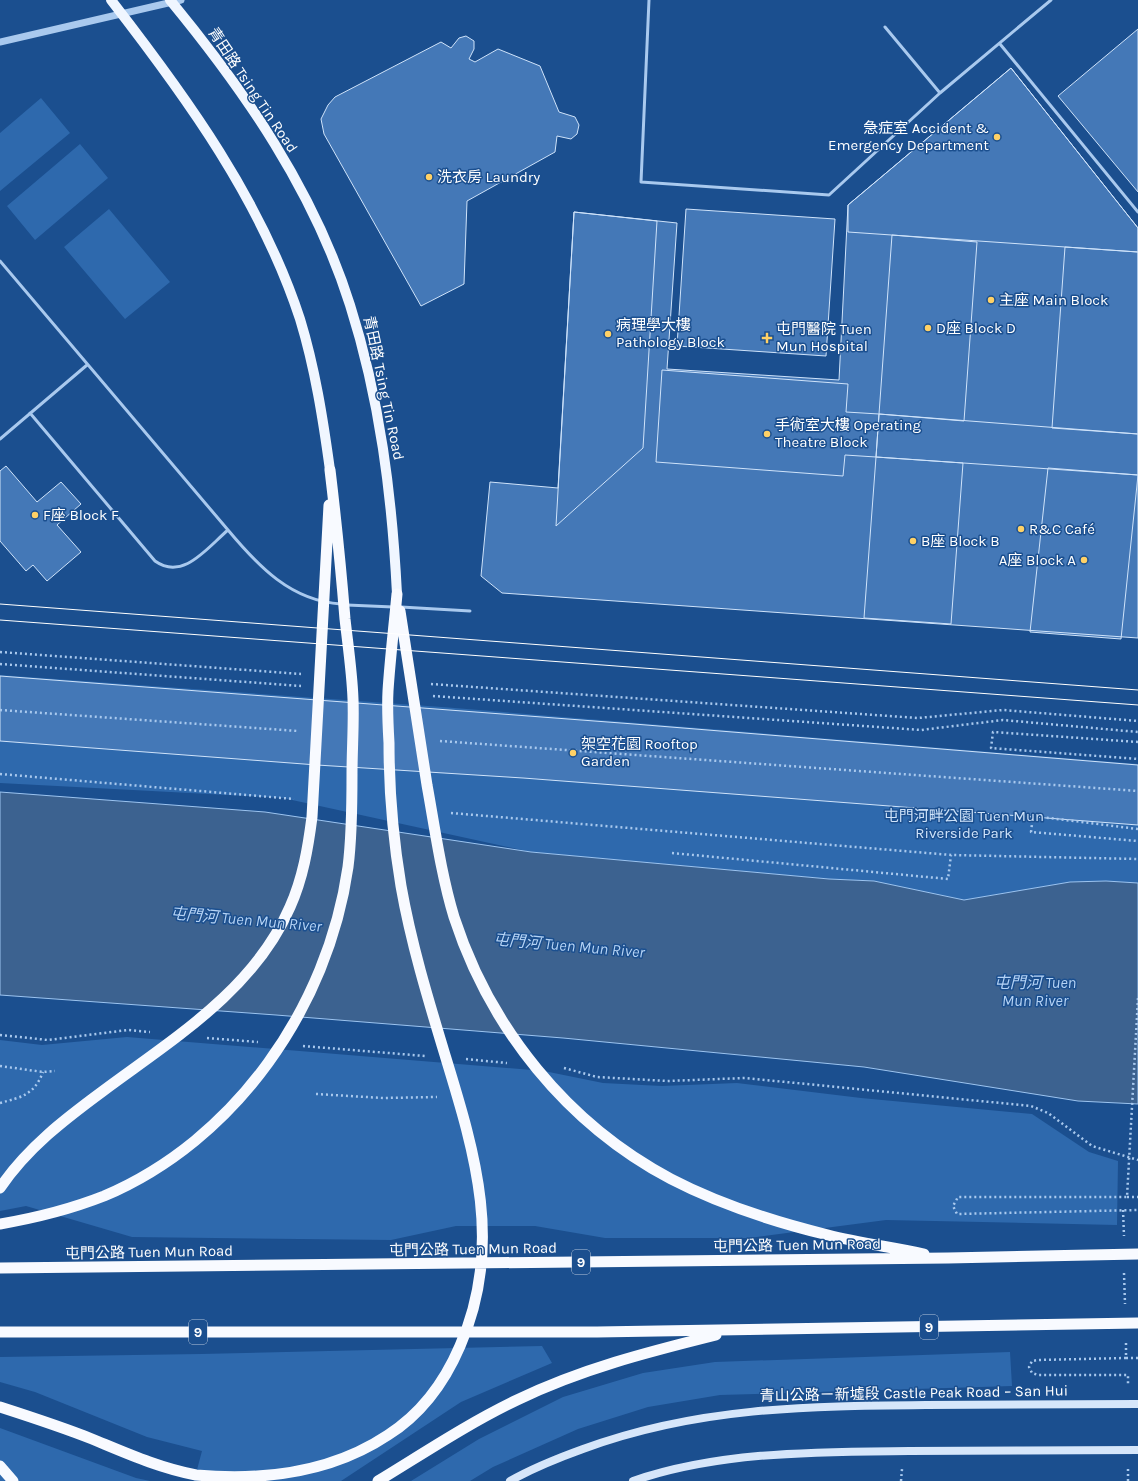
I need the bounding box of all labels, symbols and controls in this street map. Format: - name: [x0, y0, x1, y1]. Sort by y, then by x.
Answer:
- street label: 青田路 Tsing Tin Road: [204, 24, 302, 156]
- place label: 急症室 Accident & Emergency Department: [828, 119, 989, 154]
- marker: 急症室 Accident & Emergency Department: [992, 132, 1002, 142]
- place label: 洗衣房 Laundry: [437, 168, 540, 186]
- marker: 洗衣房 Laundry: [424, 172, 434, 182]
- place label: 主座 Main Block: [999, 291, 1109, 309]
- marker: 主座 Main Block: [986, 295, 996, 305]
- street label: 青田路 Tsing Tin Road: [360, 314, 408, 462]
- place label: 病理學大樓 Pathology Block: [616, 316, 725, 351]
- place label: D座 Block D: [936, 319, 1016, 337]
- place label: 屯門醫院 Tuen Mun Hospital: [776, 320, 872, 355]
- marker: D座 Block D: [923, 323, 933, 333]
- marker: 病理學大樓 Pathology Block: [603, 329, 613, 339]
- marker: 屯門醫院 Tuen Mun Hospital: [761, 332, 773, 344]
- place label: 手術室大樓 Operating Theatre Block: [775, 416, 922, 451]
- marker: 手術室大樓 Operating Theatre Block: [762, 429, 772, 439]
- place label: F座 Block F: [43, 506, 119, 524]
- marker: F座 Block F: [30, 510, 40, 520]
- place label: R&C Café: [1029, 520, 1095, 538]
- marker: R&C Café: [1016, 524, 1026, 534]
- place label: B座 Block B: [921, 532, 1000, 550]
- marker: B座 Block B: [908, 536, 918, 546]
- place label: A座 Block A: [999, 551, 1076, 569]
- marker: A座 Block A: [1079, 555, 1089, 565]
- place label: 架空花園 Rooftop Garden: [581, 735, 698, 770]
- marker: 架空花園 Rooftop Garden: [568, 748, 578, 758]
- park label: 屯門河畔公園 Tuen Mun Riverside Park: [884, 807, 1044, 842]
- water label: 屯門河 Tuen Mun River: [169, 903, 323, 936]
- water label: 屯門河 Tuen Mun River: [492, 929, 646, 962]
- water label: 屯門河 Tuen Mun River: [994, 973, 1076, 1010]
- street label: 屯門公路 Tuen Mun Road: [713, 1235, 881, 1255]
- street label: 屯門公路 Tuen Mun Road: [389, 1239, 557, 1259]
- street label: 屯門公路 Tuen Mun Road: [65, 1242, 233, 1262]
- road number: 9: [572, 1250, 590, 1274]
- road number: 9: [920, 1315, 938, 1339]
- road number: 9: [189, 1320, 207, 1344]
- street label: 青山公路－新墟段 Castle Peak Road – San Hui: [760, 1381, 1068, 1405]

